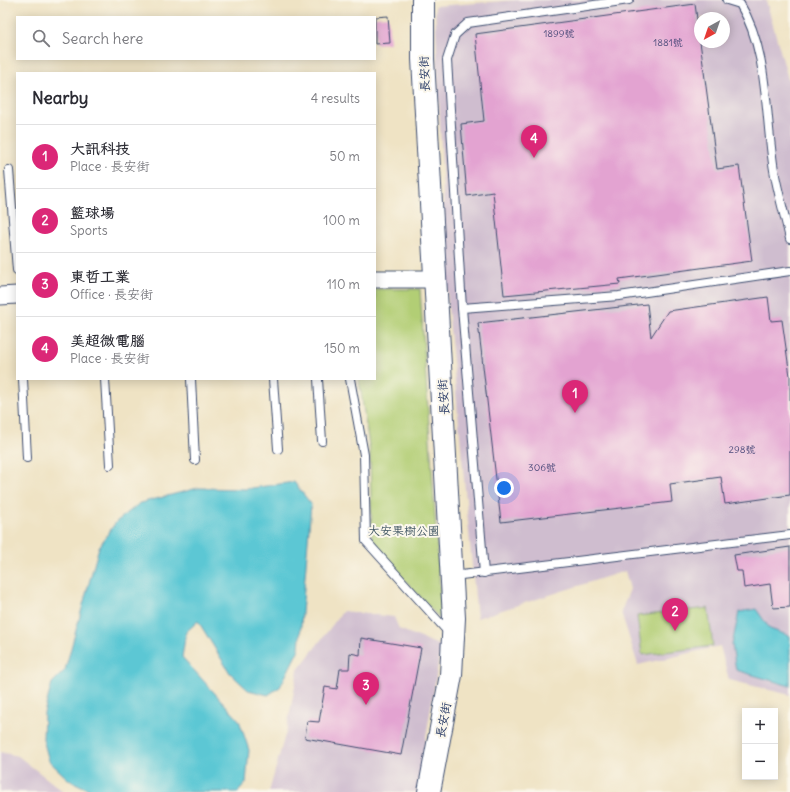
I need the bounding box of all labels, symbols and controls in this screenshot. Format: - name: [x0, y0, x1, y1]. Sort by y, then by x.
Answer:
- north arrow: [694, 12, 730, 48]
- search box: [16, 16, 376, 60]
- icon: search: [30, 27, 52, 49]
- house number: 1899號: [543, 27, 575, 40]
- text: Search here: [62, 29, 143, 48]
- house number: 1881號: [653, 36, 683, 49]
- street label: 長安街: [416, 56, 432, 92]
- text: Nearby: [32, 87, 88, 109]
- text: 4 results: [311, 90, 360, 107]
- pin: 4: [521, 125, 547, 158]
- text: 大訊科技: [70, 139, 130, 158]
- text: 1: [42, 148, 48, 165]
- text: 50 m: [329, 148, 360, 165]
- text: Place · 長安街: [70, 158, 150, 175]
- text: 籃球場: [70, 203, 115, 222]
- text: 2: [41, 212, 49, 229]
- text: 100 m: [323, 212, 360, 229]
- text: Sports: [70, 222, 108, 239]
- text: 東哲工業: [70, 267, 130, 286]
- text: 3: [41, 276, 49, 293]
- text: 110 m: [327, 276, 360, 293]
- text: Office · 長安街: [70, 286, 153, 303]
- text: 美超微電腦: [70, 331, 145, 350]
- text: 4: [41, 340, 49, 357]
- text: 150 m: [324, 340, 360, 357]
- text: Place · 長安街: [70, 350, 150, 367]
- street label: 長安街: [434, 379, 452, 415]
- pin: 1: [562, 380, 588, 413]
- house number: 298號: [729, 443, 756, 456]
- house number: 306號: [528, 461, 556, 474]
- your location: [494, 478, 514, 498]
- park label: 大安果樹公園: [368, 523, 440, 538]
- pin: 2: [662, 598, 688, 631]
- pin: 3: [353, 672, 379, 705]
- street label: 長安街: [432, 701, 454, 739]
- map controls: [742, 708, 778, 780]
- button: +: [742, 708, 778, 744]
- button: −: [742, 744, 778, 780]

